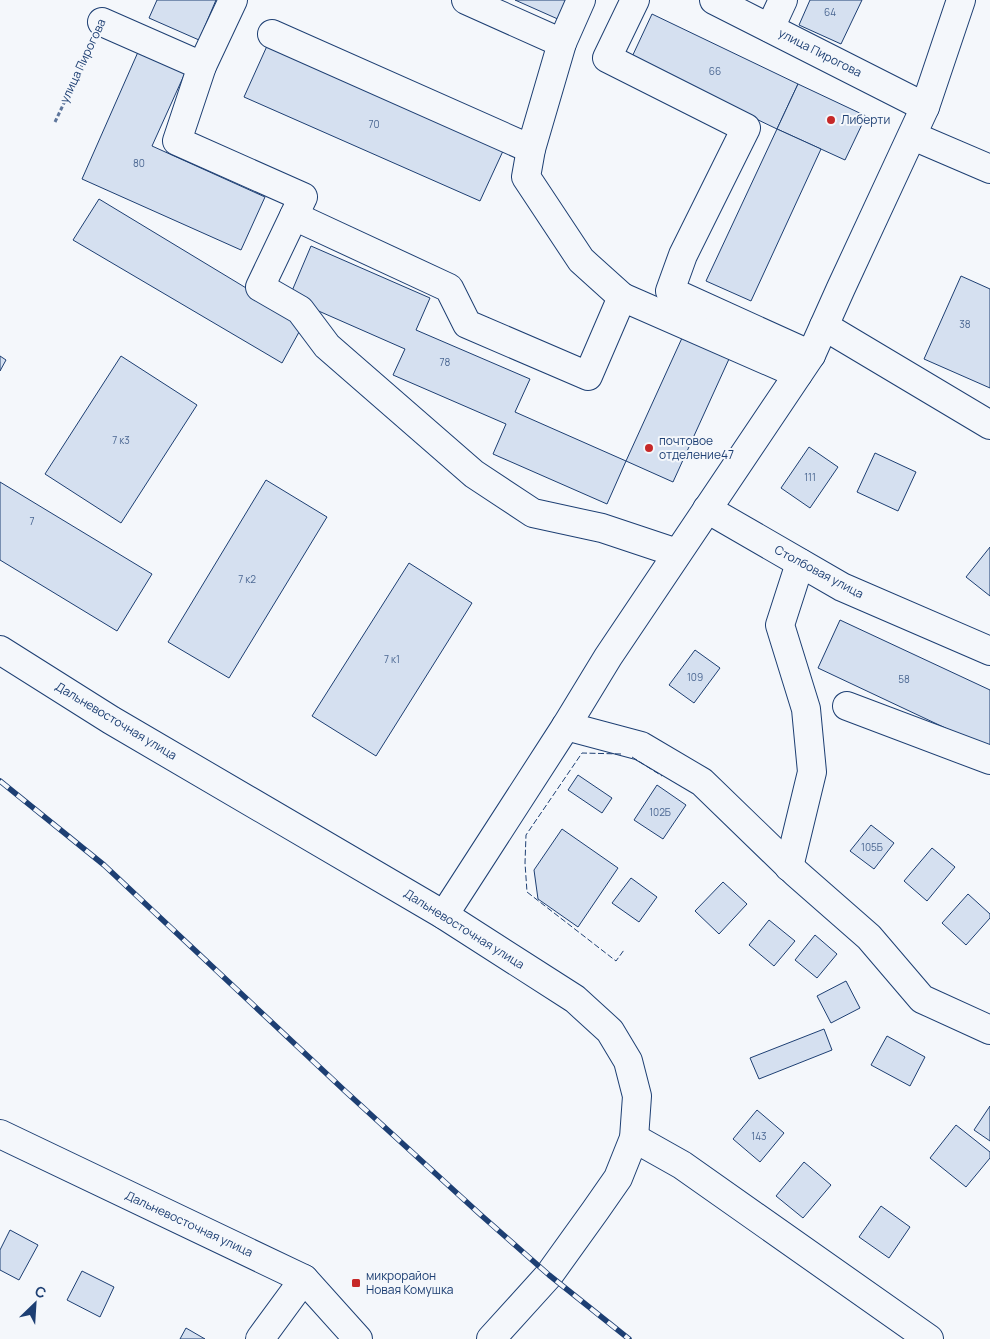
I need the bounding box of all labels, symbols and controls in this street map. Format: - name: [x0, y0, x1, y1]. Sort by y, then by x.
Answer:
- house number: 64: [824, 5, 836, 19]
- street label: улица Пирогова: [56, 16, 110, 106]
- street label: улица Пирогова: [776, 24, 865, 81]
- house number: 66: [709, 64, 721, 78]
- place label: Либерти: [841, 111, 890, 128]
- marker: Либерти: [825, 114, 837, 126]
- house number: 70: [368, 117, 380, 131]
- house number: 80: [133, 156, 145, 170]
- house number: 38: [959, 317, 971, 331]
- house number: 78: [440, 355, 451, 369]
- place label: почтовое отделение47: [659, 432, 734, 463]
- house number: 7 к3: [112, 433, 130, 447]
- marker: почтовое отделение47: [643, 442, 655, 454]
- house number: 111: [804, 470, 816, 484]
- house number: 7: [29, 514, 35, 528]
- street label: Столбовая улица: [772, 541, 867, 602]
- house number: 7 к2: [238, 572, 256, 586]
- house number: 7 к1: [384, 652, 400, 666]
- house number: 109: [687, 670, 703, 684]
- house number: 58: [898, 672, 910, 686]
- street label: Дальневосточная улица: [52, 677, 180, 764]
- house number: 102Б: [649, 805, 671, 819]
- house number: 105Б: [861, 840, 883, 854]
- street label: Дальневосточная улица: [401, 885, 528, 973]
- house number: 143: [751, 1129, 767, 1143]
- street label: Дальневосточная улица: [123, 1186, 256, 1261]
- place label: микрорайон Новая Комушка: [366, 1267, 454, 1298]
- marker: микрорайон Новая Комушка: [350, 1277, 362, 1289]
- north arrow: [10, 1279, 60, 1329]
- text: С: [32, 1281, 49, 1303]

